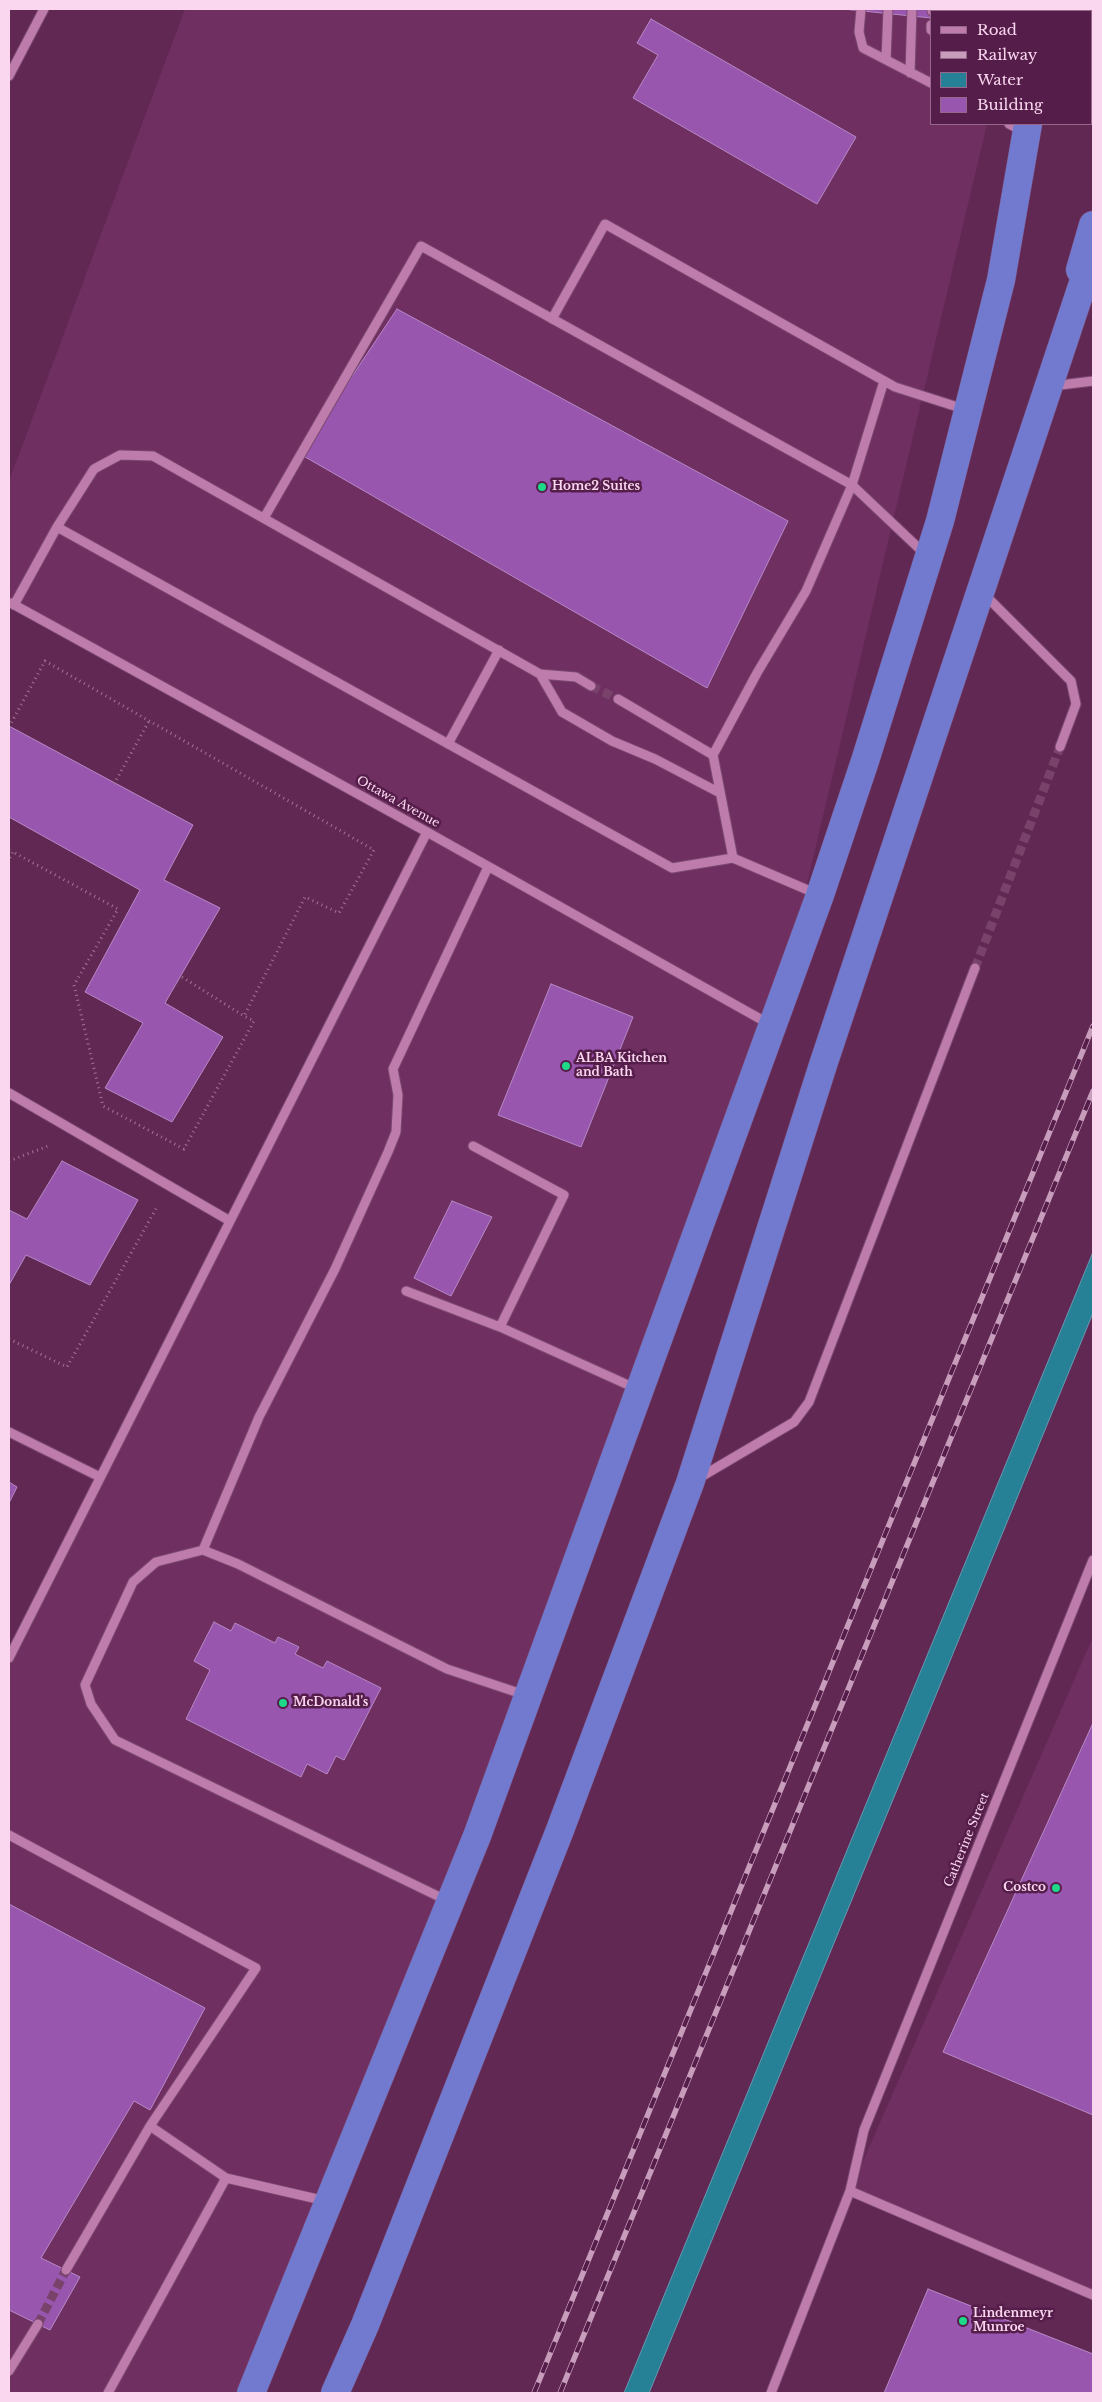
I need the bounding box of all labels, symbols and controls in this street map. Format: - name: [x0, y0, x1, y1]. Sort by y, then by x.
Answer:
- legend: [930, 10, 1092, 125]
- text: Road: [977, 20, 1017, 39]
- text: Railway: [977, 45, 1037, 64]
- text: Water: [977, 70, 1023, 89]
- text: Building: [977, 95, 1043, 114]
- place label: Home2 Suites: [552, 480, 640, 494]
- marker: Home2 Suites: [536, 481, 548, 493]
- street label: Ottawa Avenue: [354, 773, 442, 831]
- place label: ALBA Kitchen and Bath: [576, 1052, 667, 1080]
- marker: ALBA Kitchen and Bath: [560, 1060, 572, 1072]
- place label: McDonald's: [293, 1696, 368, 1710]
- marker: McDonald's: [277, 1697, 289, 1709]
- street label: Catherine Street: [942, 1791, 992, 1889]
- place label: Costco: [1003, 1881, 1046, 1895]
- marker: Costco: [1050, 1882, 1062, 1894]
- place label: Lindenmeyr Munroe: [973, 2307, 1053, 2335]
- marker: Lindenmeyr Munroe: [957, 2315, 969, 2327]

